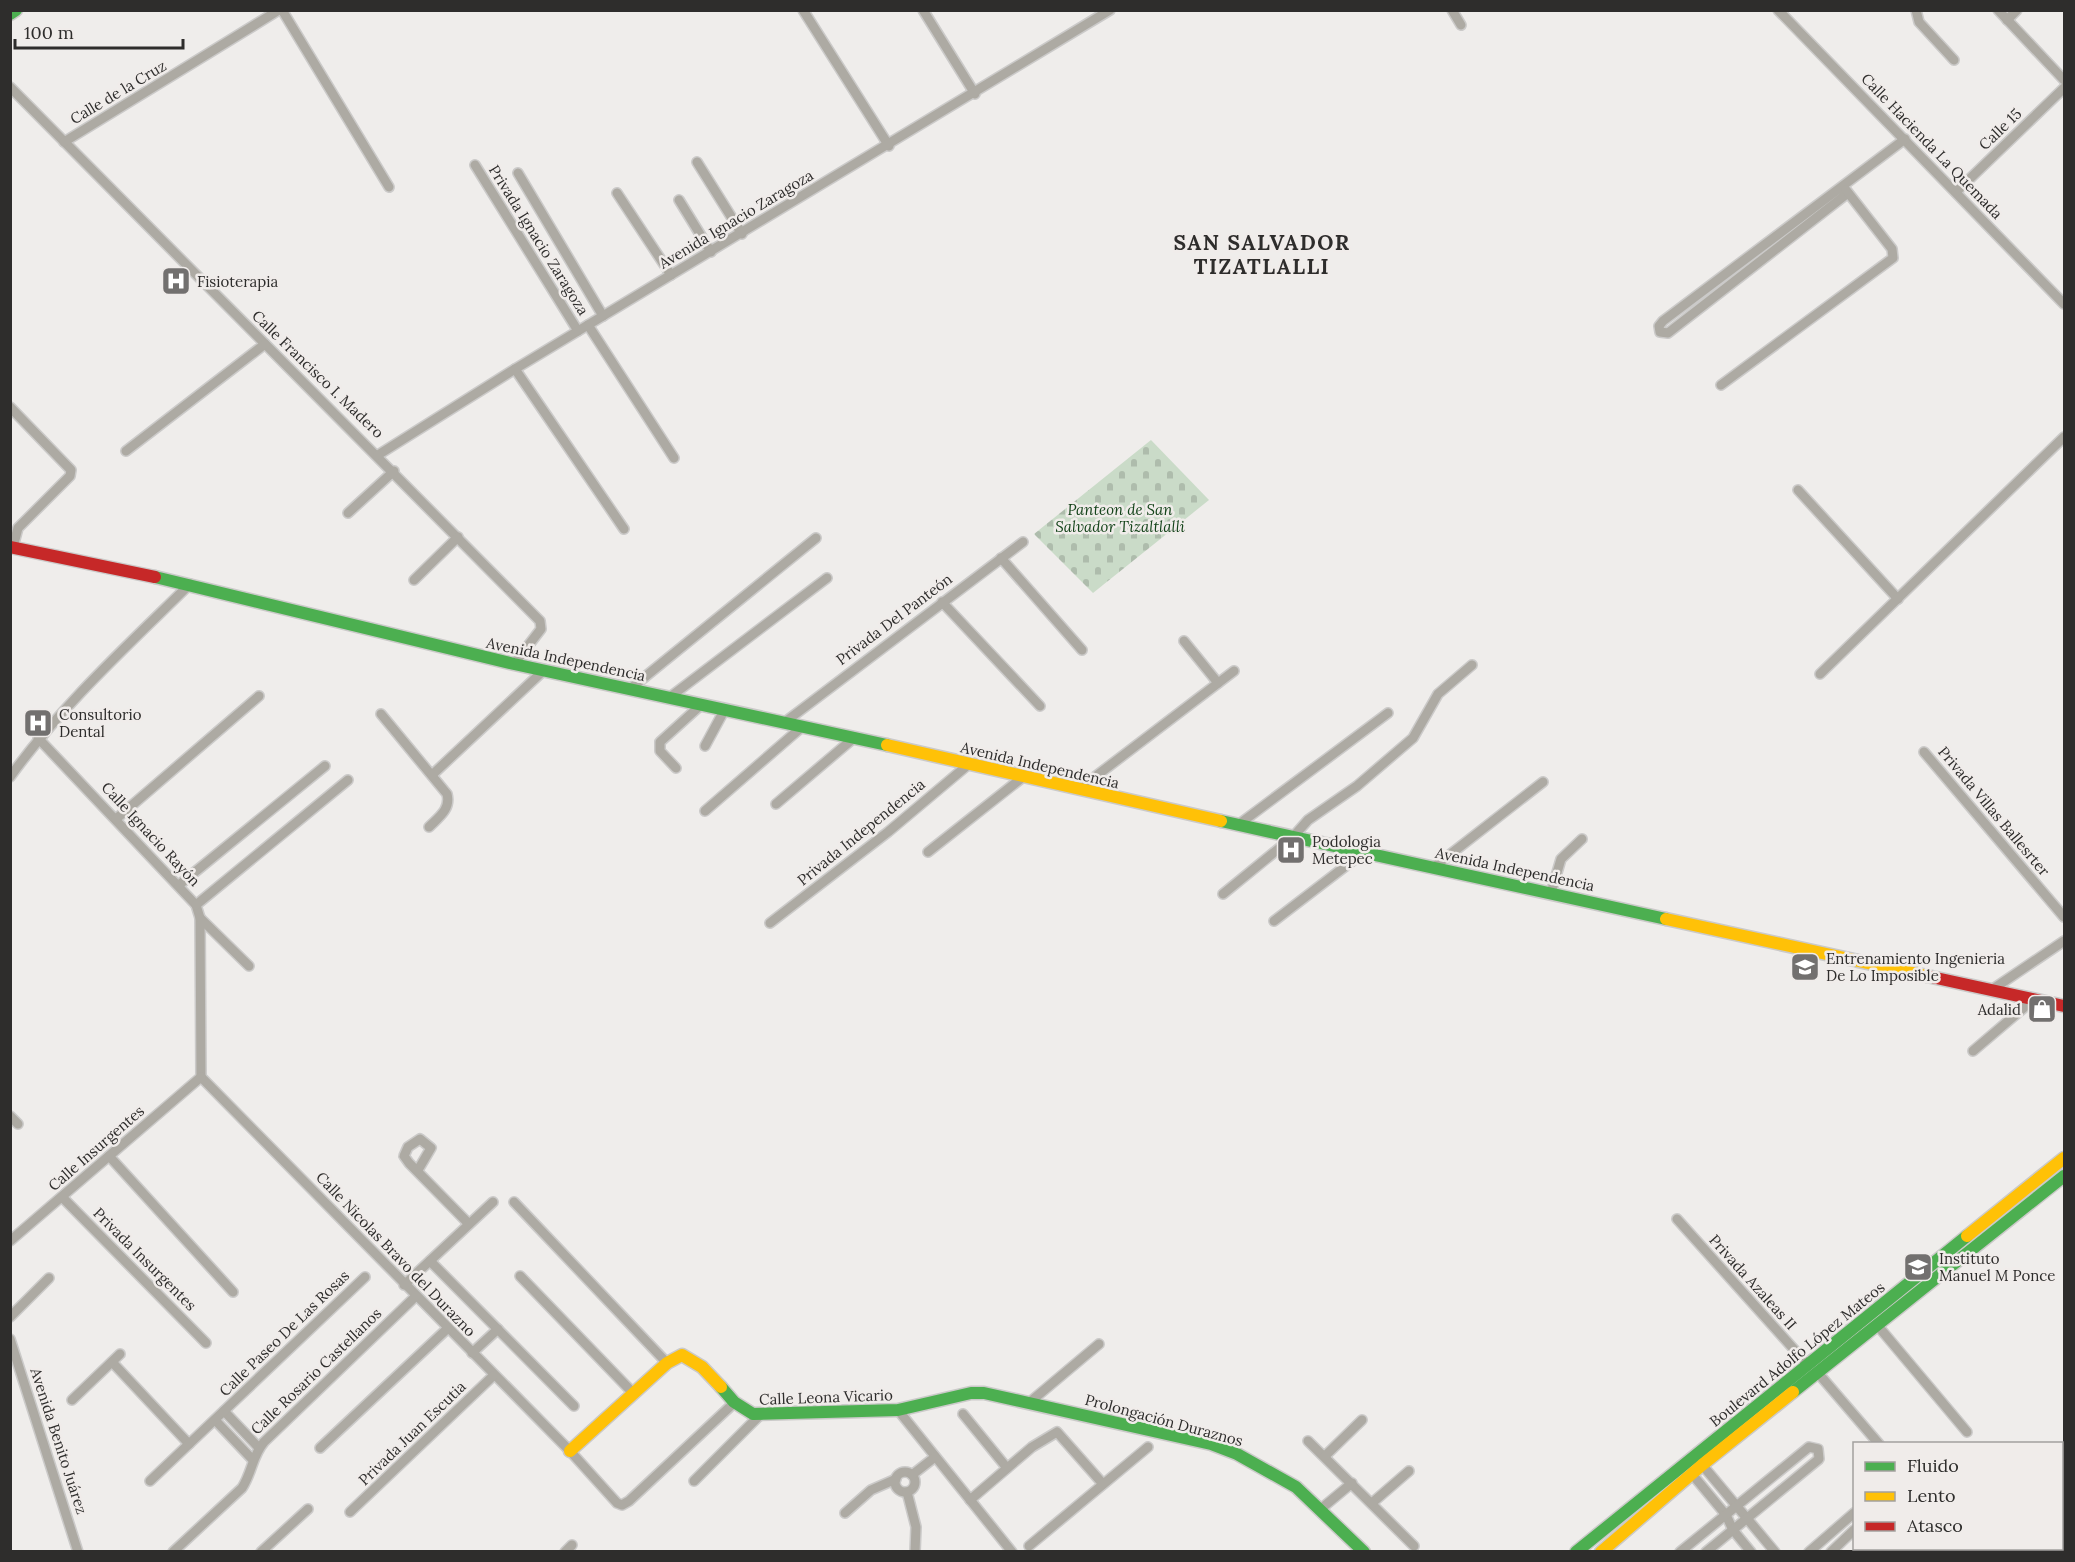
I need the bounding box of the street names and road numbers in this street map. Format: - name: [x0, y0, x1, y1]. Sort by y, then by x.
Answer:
- street label: Calle de la Cruz: [66, 56, 170, 128]
- street label: Calle Hacienda La Quemada: [1857, 69, 2007, 223]
- street label: Calle 15: [1975, 104, 2025, 154]
- street label: Privada Ignacio Zaragoza: [485, 161, 593, 319]
- street label: Avenida Ignacio Zaragoza: [654, 165, 817, 273]
- street label: Calle Francisco I. Madero: [248, 306, 388, 442]
- street label: Privada Del Panteón: [832, 569, 956, 669]
- street label: Avenida Independencia: [484, 633, 648, 685]
- street label: Avenida Independencia: [958, 737, 1121, 793]
- street label: Privada Villas Ballesrter: [1934, 742, 2054, 880]
- street label: Privada Independencia: [793, 774, 929, 889]
- street label: Calle Ignacio Rayón: [98, 778, 204, 890]
- street label: Avenida Independencia: [1433, 843, 1597, 895]
- street label: Calle Insurgentes: [44, 1101, 148, 1195]
- street label: Calle Nicolas Bravo del Durazno: [312, 1168, 480, 1341]
- street label: Privada Insurgentes: [89, 1203, 201, 1315]
- street label: Privada Azaleas II: [1705, 1230, 1801, 1334]
- street label: Calle Paseo De Las Rosas: [215, 1266, 353, 1400]
- street label: Boulevard Adolfo López Mateos: [1706, 1277, 1888, 1431]
- street label: Calle Rosario Castellanos: [247, 1304, 385, 1438]
- street label: Avenida Benito Juárez: [26, 1364, 92, 1517]
- street label: Privada Juan Escutia: [354, 1377, 470, 1489]
- street label: Calle Leona Vicario: [759, 1385, 893, 1409]
- street label: Prolongación Duraznos: [1083, 1390, 1245, 1450]

